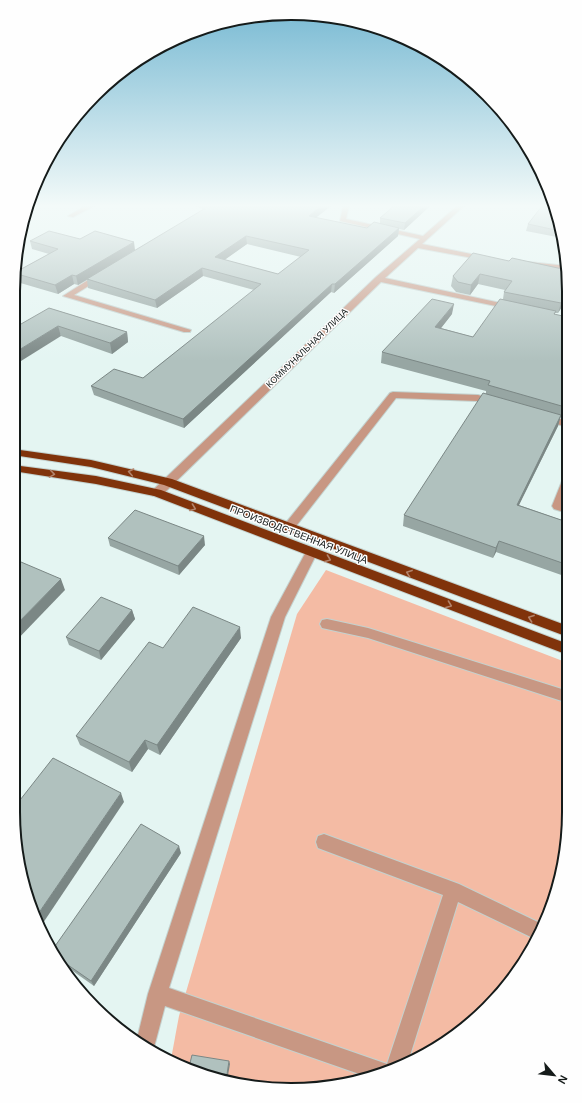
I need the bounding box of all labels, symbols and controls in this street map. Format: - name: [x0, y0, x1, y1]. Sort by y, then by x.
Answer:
- street label: КОММУНАЛЬНАЯ УЛИЦА: [264, 306, 350, 390]
- one-way arrow: [49, 469, 55, 478]
- one-way arrow: [128, 469, 134, 477]
- one-way arrow: [190, 503, 197, 511]
- street label: ПРОИЗВОДСТВЕННАЯ УЛИЦА: [228, 503, 370, 566]
- one-way arrow: [324, 555, 331, 563]
- one-way arrow: [406, 569, 413, 577]
- one-way arrow: [446, 601, 453, 609]
- one-way arrow: [528, 615, 535, 623]
- north arrow: [534, 1055, 574, 1095]
- text: N: [556, 1073, 570, 1086]

